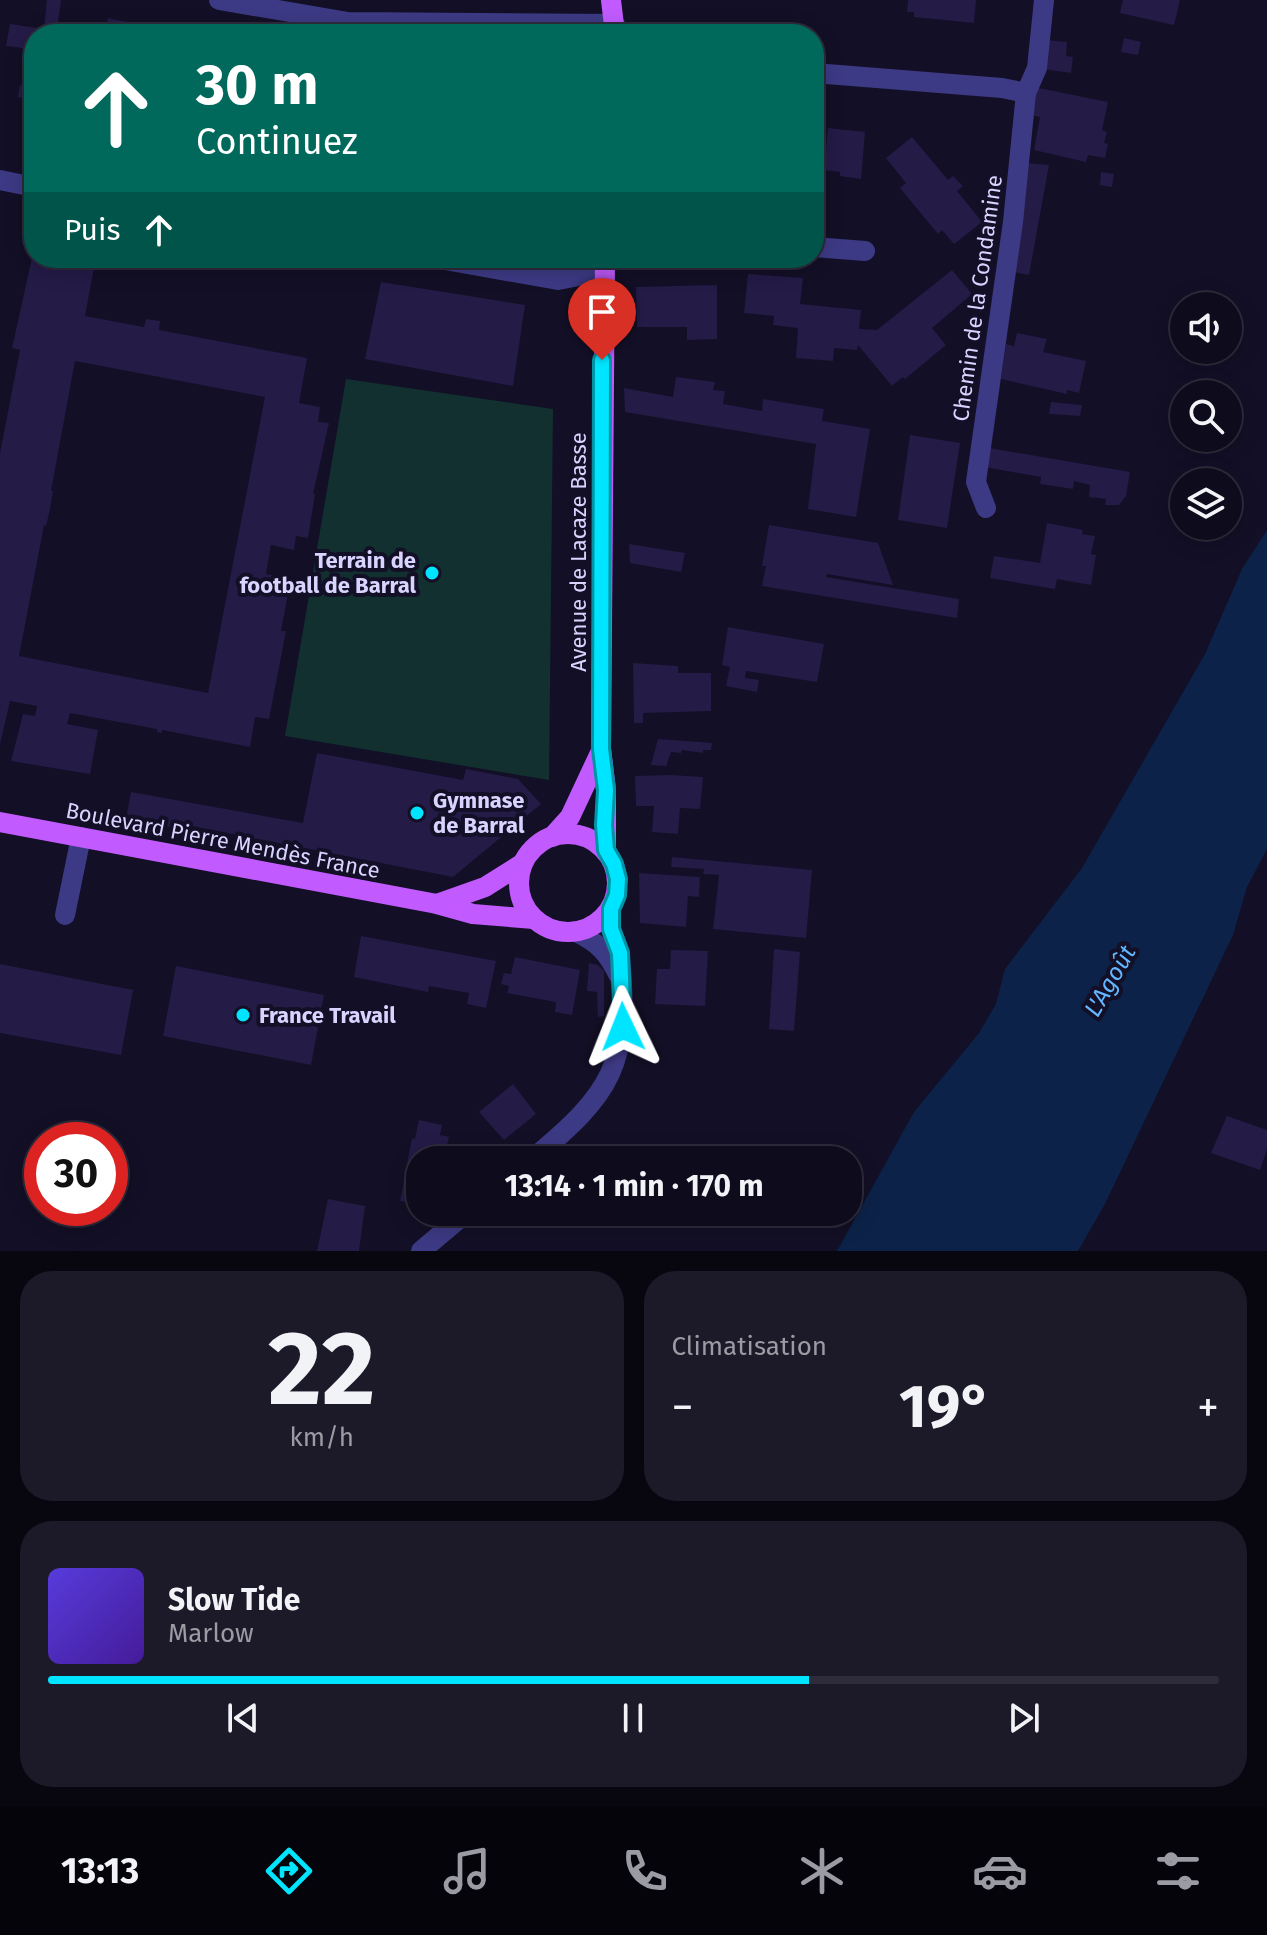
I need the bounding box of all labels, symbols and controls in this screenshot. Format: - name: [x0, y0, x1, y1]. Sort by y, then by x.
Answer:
- text: 30 m: [196, 52, 318, 119]
- icon: ahead: [64, 56, 168, 160]
- text: Continuez: [196, 120, 358, 164]
- street label: Chemin de la Condamine: [947, 173, 1008, 423]
- icon: ahead: [137, 208, 181, 252]
- text: Puis: [64, 212, 121, 248]
- pin: [568, 278, 636, 360]
- icon: arrive: [580, 290, 624, 334]
- map controls: [1170, 292, 1242, 540]
- button: sound: [1170, 292, 1242, 364]
- button: search: [1170, 380, 1242, 452]
- street label: Avenue de Lacaze Basse: [565, 432, 592, 672]
- button: layers: [1170, 468, 1242, 540]
- place label: Terrain de football de Barral: [240, 547, 416, 599]
- marker: Terrain de football de Barral: [423, 564, 441, 582]
- place label: Gymnase de Barral: [433, 787, 525, 839]
- street label: Boulevard Pierre Mendès France: [63, 797, 382, 884]
- marker: Gymnase de Barral: [408, 804, 426, 822]
- water label: L'Agoût: [1078, 940, 1142, 1022]
- position arrow: [581, 985, 665, 1069]
- place label: France Travail: [259, 1002, 396, 1029]
- marker: France Travail: [234, 1006, 252, 1024]
- speed limit sign: 30: [24, 1122, 128, 1226]
- text: 13:14 · 1 min · 170 m: [504, 1168, 764, 1204]
- text: 22: [268, 1307, 376, 1432]
- text: Climatisation: [672, 1331, 827, 1362]
- text: 19°: [899, 1371, 992, 1443]
- text: −: [672, 1381, 694, 1434]
- text: +: [1197, 1381, 1219, 1434]
- text: km/h: [290, 1422, 354, 1453]
- text: Slow Tide: [168, 1582, 300, 1618]
- text: Marlow: [168, 1618, 254, 1649]
- icon: previous: [221, 1696, 265, 1740]
- icon: pause: [611, 1696, 655, 1740]
- icon: next: [1002, 1696, 1046, 1740]
- icon: directions: [261, 1843, 317, 1899]
- icon: music: [439, 1843, 495, 1899]
- icon: phone: [617, 1843, 673, 1899]
- icon: climate: [794, 1843, 850, 1899]
- icon: car: [972, 1843, 1028, 1899]
- icon: filters: [1150, 1843, 1206, 1899]
- text: 13:13: [61, 1849, 139, 1893]

